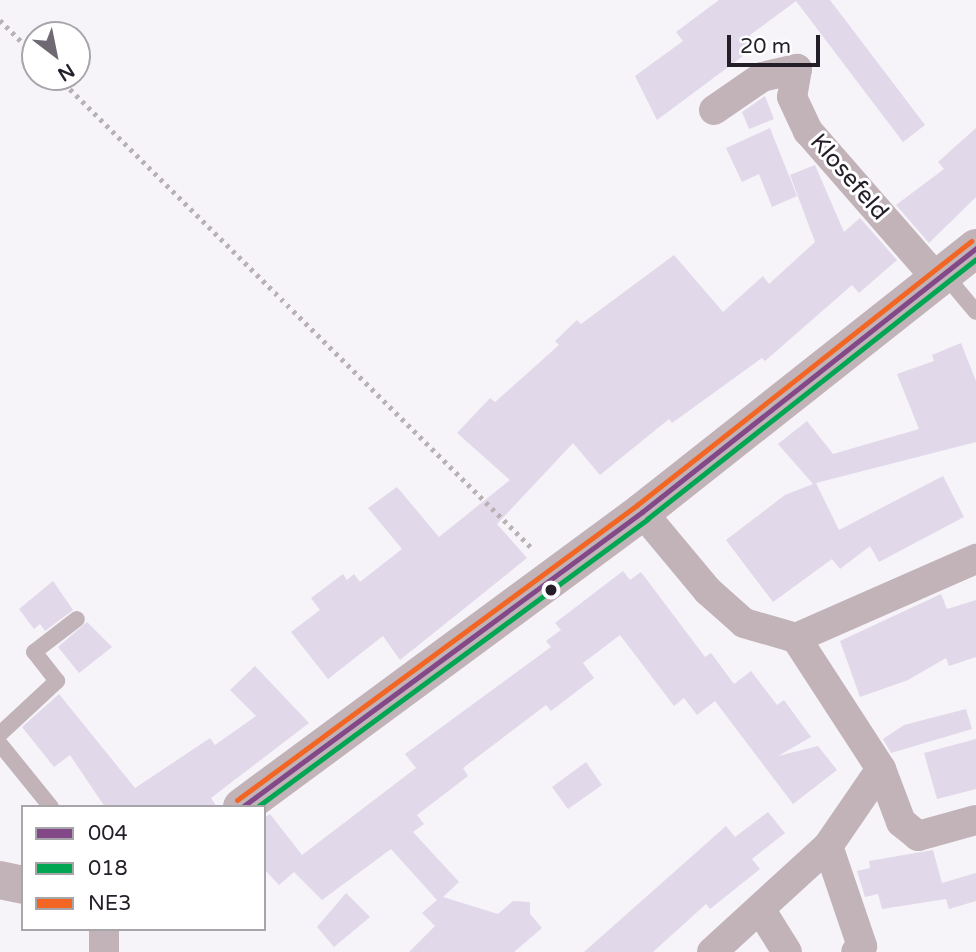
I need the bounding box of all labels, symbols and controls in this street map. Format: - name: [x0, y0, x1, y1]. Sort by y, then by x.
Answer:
- north arrow: [21, 21, 91, 91]
- scale bar: [731, 21, 824, 65]
- text: 20 m: [740, 34, 791, 59]
- text: N: [54, 59, 78, 85]
- street label: Klosefeld: [804, 128, 894, 226]
- unlabelled marker: [544, 583, 558, 597]
- legend: [21, 805, 266, 931]
- text: 004: [88, 821, 128, 846]
- text: 018: [88, 856, 128, 881]
- text: NE3: [88, 891, 131, 916]

